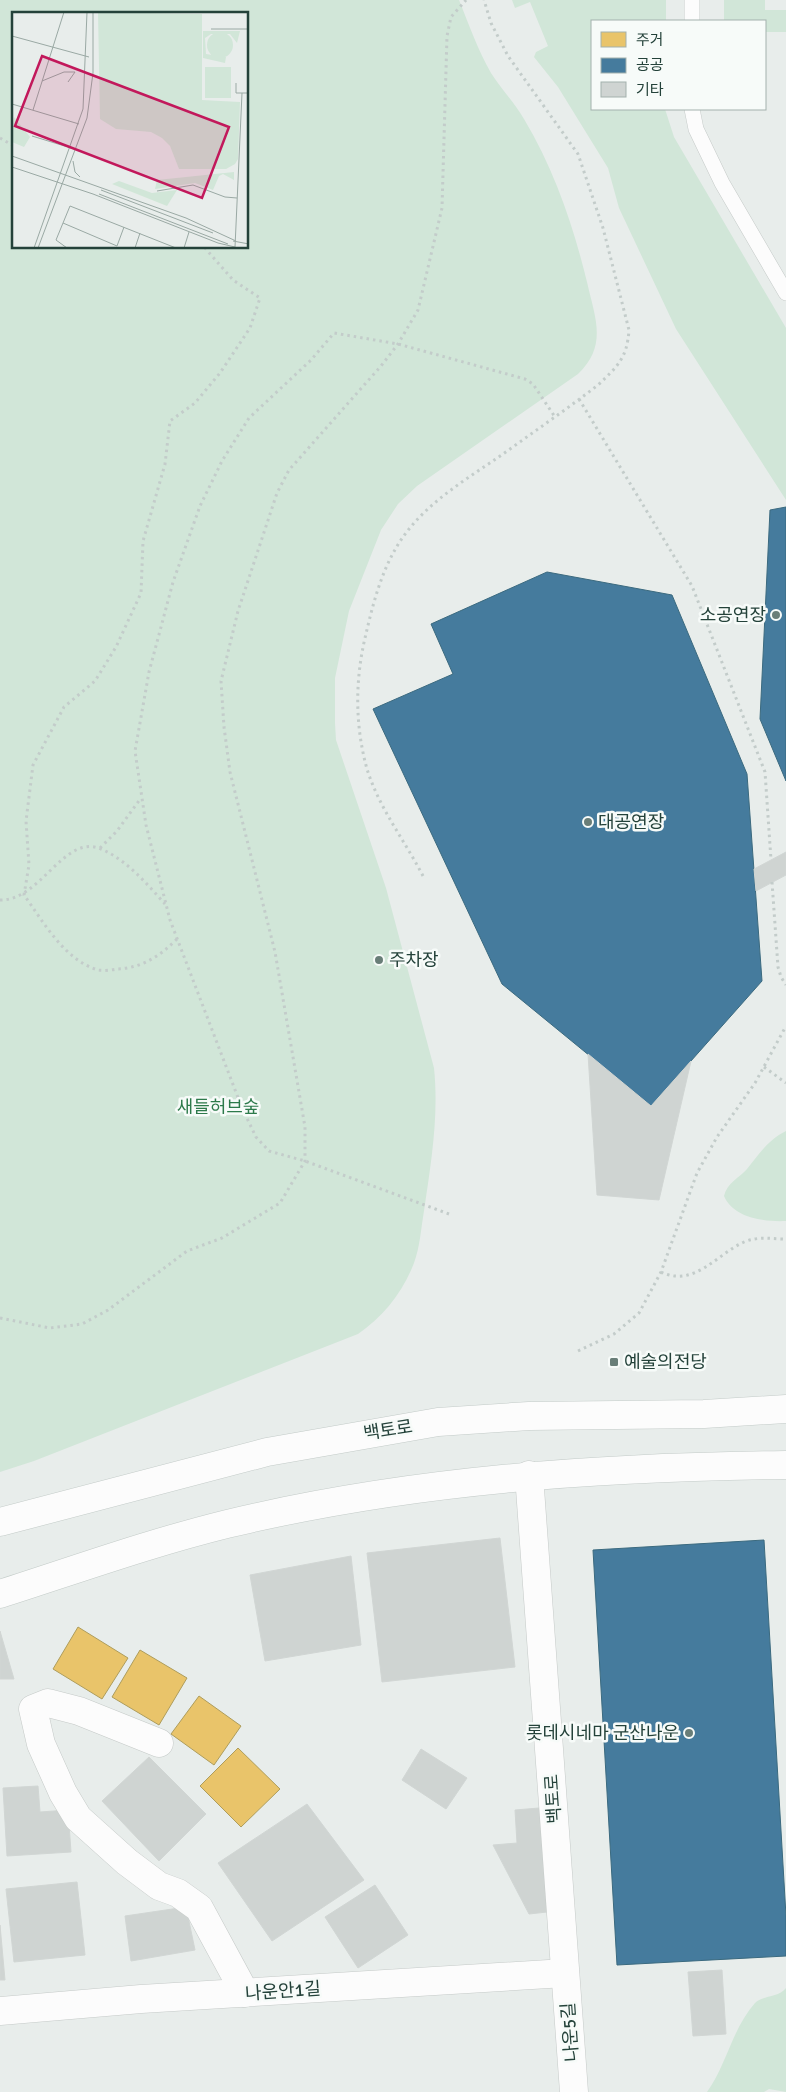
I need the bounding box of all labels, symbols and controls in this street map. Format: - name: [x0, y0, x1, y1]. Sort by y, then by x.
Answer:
- inset map: [12, 12, 249, 249]
- legend: [591, 20, 766, 110]
- text: 주거: [636, 31, 664, 49]
- text: 공공: [636, 56, 664, 74]
- text: 기타: [636, 81, 664, 99]
- place label: 소공연장: [700, 604, 766, 626]
- marker: 소공연장: [770, 609, 782, 621]
- place label: 대공연장: [598, 811, 664, 833]
- marker: 대공연장: [582, 816, 594, 828]
- place label: 주차장: [389, 949, 439, 971]
- marker: 주차장: [373, 954, 385, 966]
- park label: 새들허브숲: [177, 1096, 259, 1118]
- place label: 예술의전당: [624, 1351, 707, 1373]
- marker: 예술의전당: [608, 1356, 620, 1368]
- street label: 백토로: [362, 1415, 414, 1445]
- place label: 롯데시네마 군산나운: [526, 1722, 679, 1744]
- marker: 롯데시네마 군산나운: [683, 1727, 695, 1739]
- street label: 백토로: [540, 1773, 566, 1825]
- street label: 나운안1길: [244, 1977, 322, 2005]
- street label: 나운5길: [557, 2002, 583, 2062]

